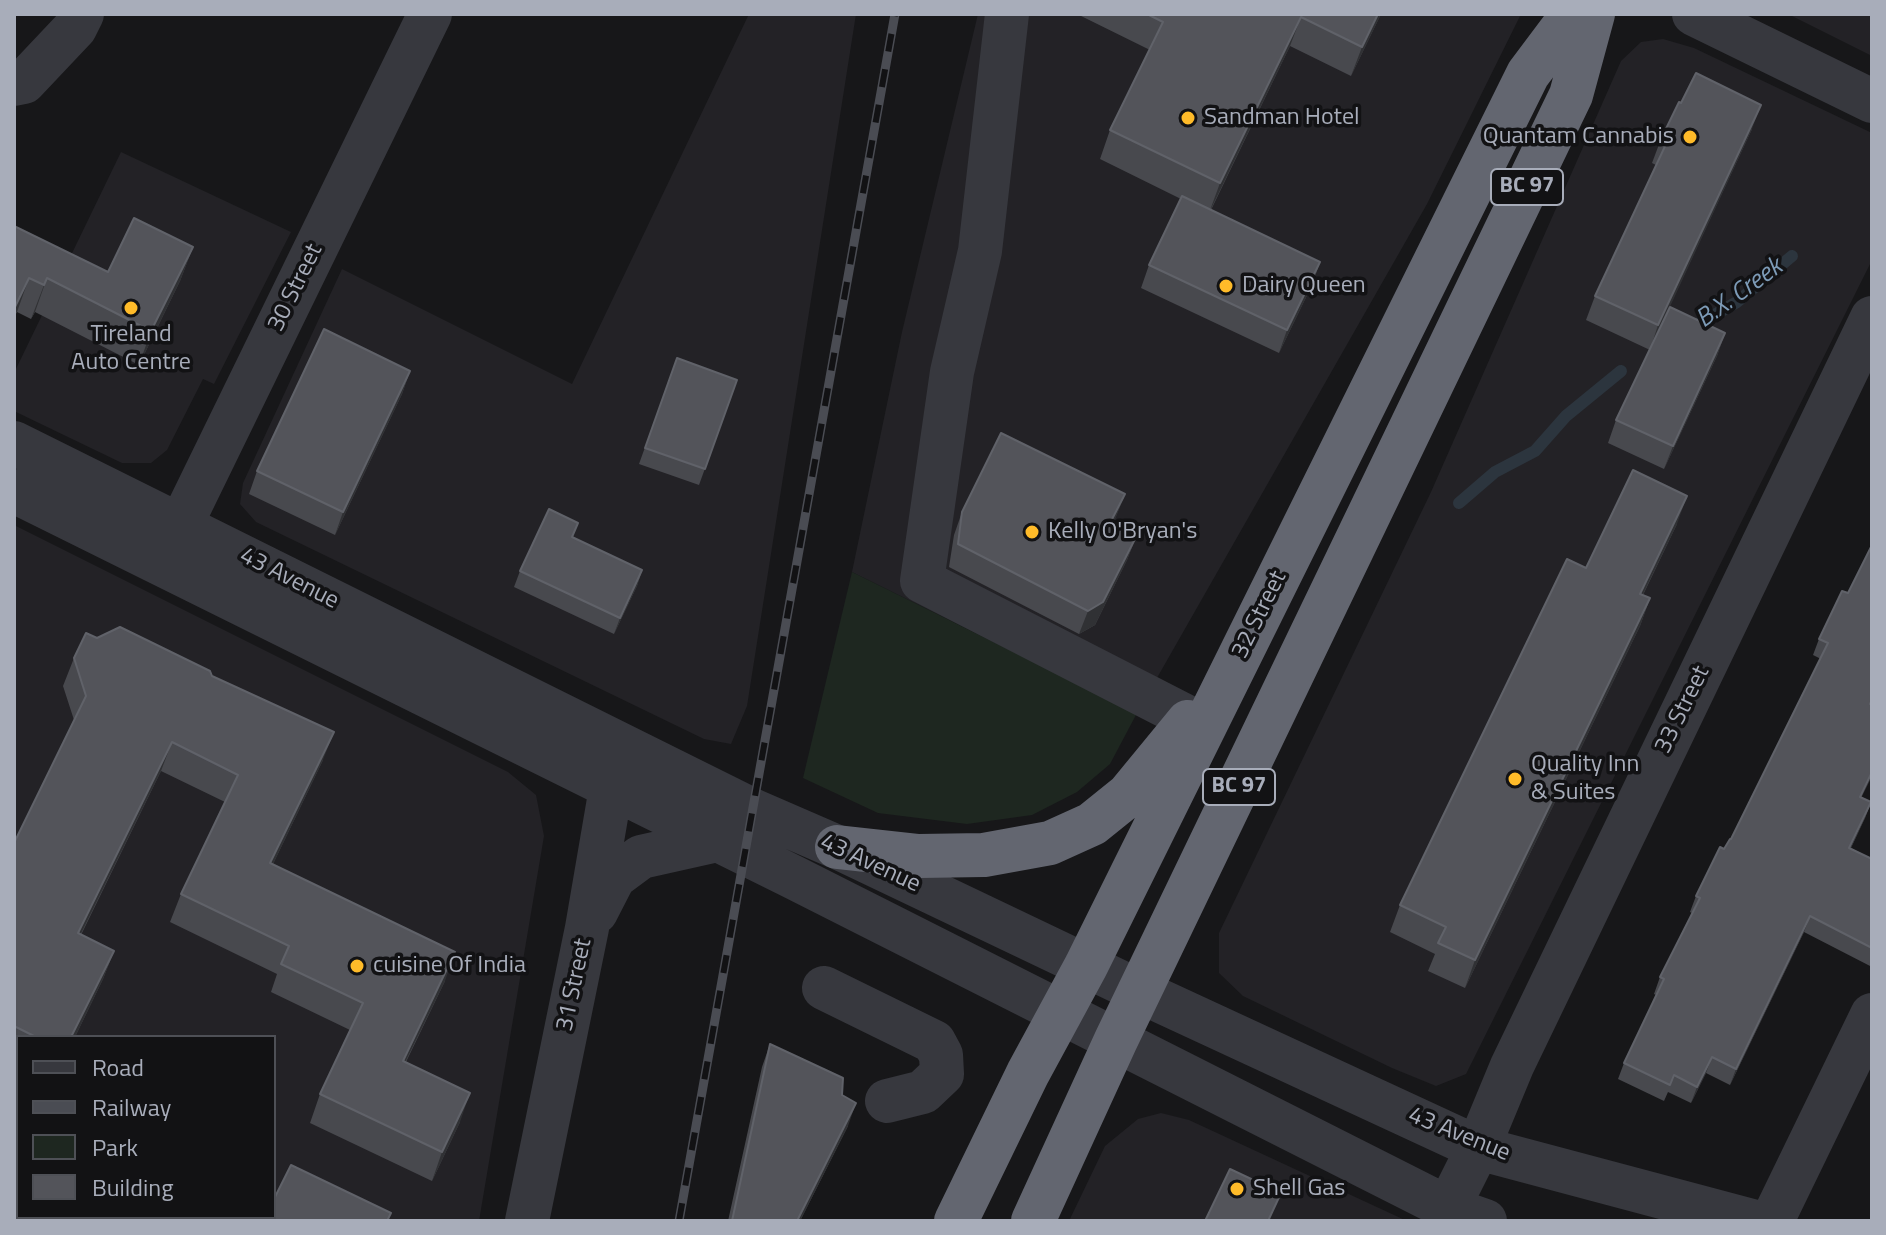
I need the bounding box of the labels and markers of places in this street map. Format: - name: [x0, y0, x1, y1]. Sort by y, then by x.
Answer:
- place label: Sandman Hotel: [1204, 104, 1360, 132]
- marker: Sandman Hotel: [1179, 109, 1197, 127]
- place label: Quantam Cannabis: [1483, 123, 1674, 151]
- marker: Quantam Cannabis: [1681, 128, 1699, 146]
- place label: Dairy Queen: [1242, 272, 1366, 300]
- marker: Dairy Queen: [1217, 277, 1235, 295]
- marker: Tireland Auto Centre: [122, 299, 140, 317]
- place label: Tireland Auto Centre: [71, 321, 191, 377]
- place label: Kelly O'Bryan's: [1048, 518, 1197, 546]
- marker: Kelly O'Bryan's: [1023, 523, 1041, 541]
- place label: Quality Inn & Suites: [1531, 751, 1639, 807]
- marker: Quality Inn & Suites: [1506, 770, 1524, 788]
- place label: cuisine Of India: [373, 952, 526, 980]
- marker: cuisine Of India: [348, 957, 366, 975]
- place label: Shell Gas: [1253, 1175, 1345, 1203]
- marker: Shell Gas: [1228, 1180, 1246, 1198]

